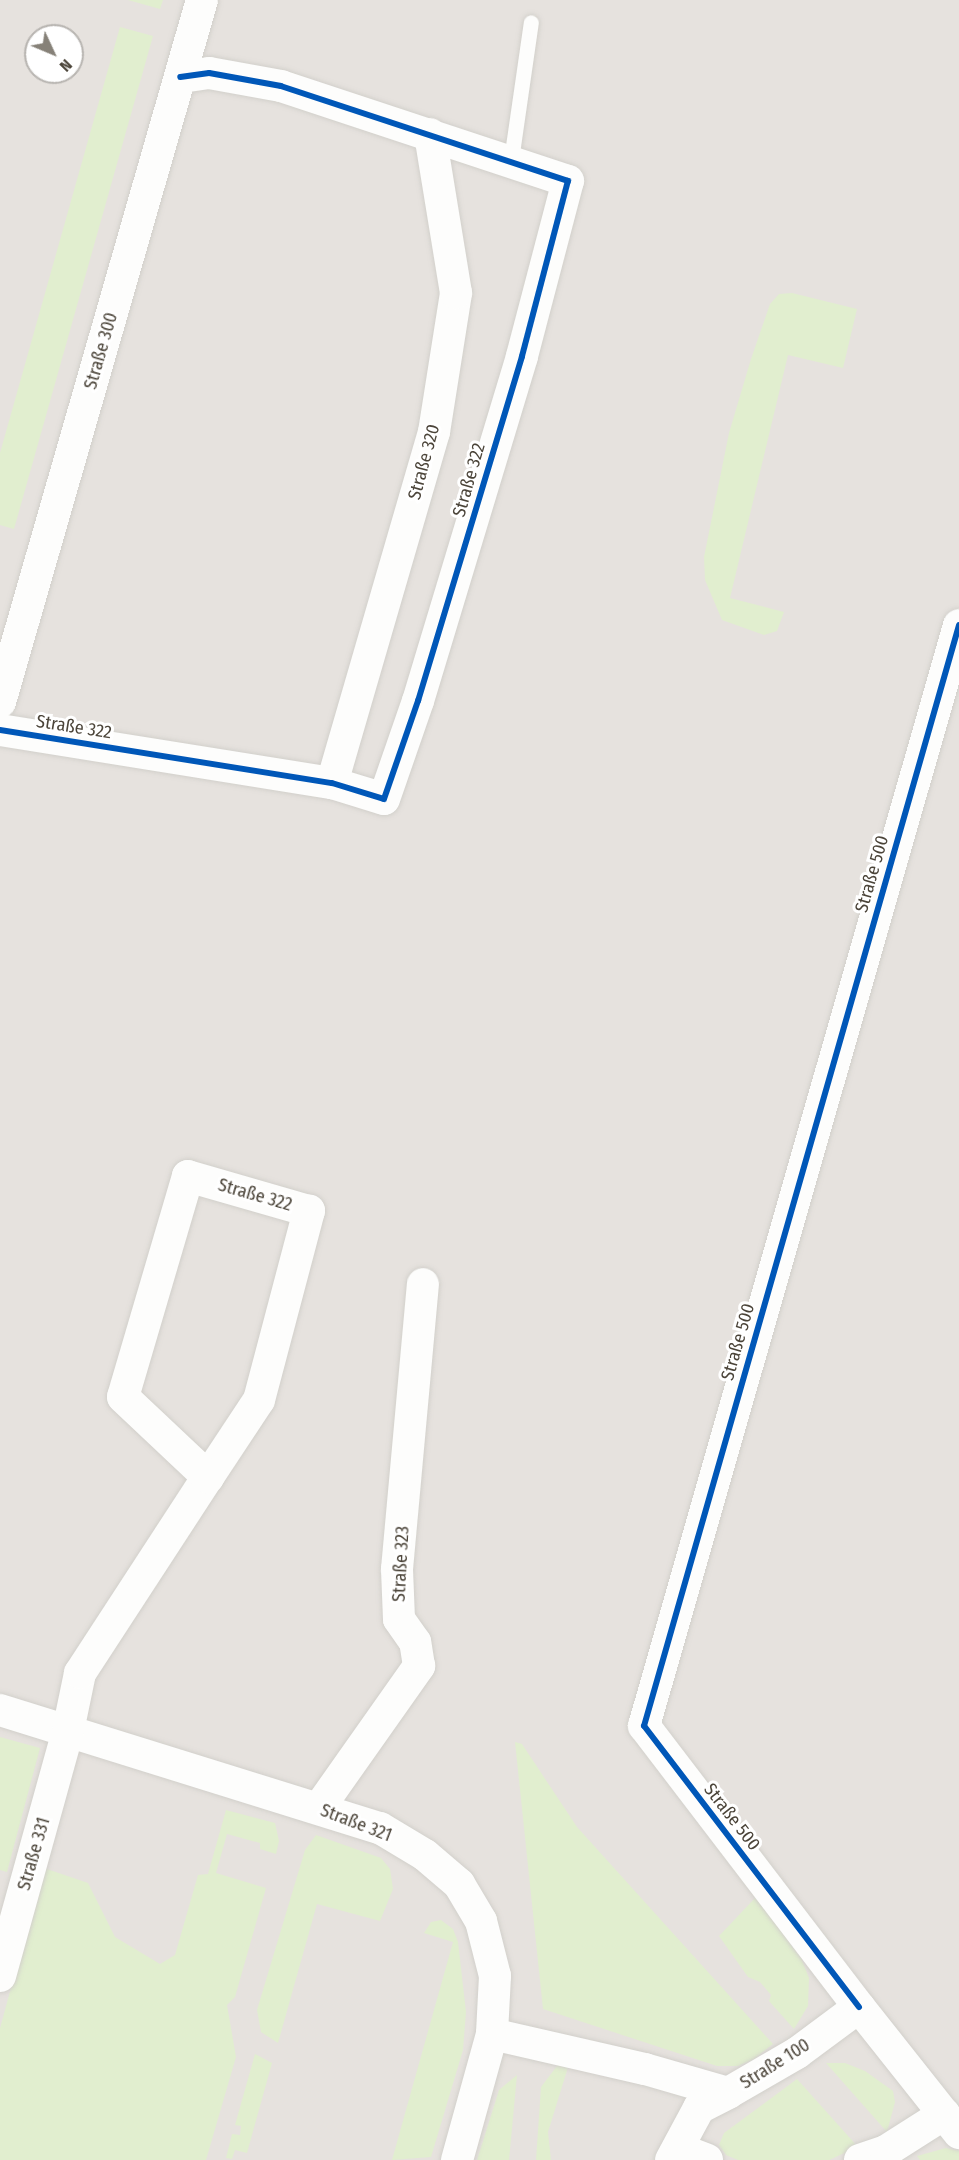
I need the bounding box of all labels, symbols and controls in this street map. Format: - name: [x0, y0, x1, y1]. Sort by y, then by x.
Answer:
- north arrow: [24, 24, 84, 84]
- text: N: [56, 55, 76, 76]
- street label: Straße 300: [80, 310, 122, 392]
- street label: Straße 320: [404, 422, 444, 502]
- street label: Straße 322: [448, 441, 490, 519]
- street label: Straße 322: [35, 710, 113, 744]
- street label: Straße 500: [851, 833, 893, 915]
- street label: Straße 322: [216, 1174, 294, 1216]
- street label: Straße 500: [717, 1301, 759, 1383]
- street label: Straße 323: [388, 1525, 414, 1603]
- street label: Straße 500: [699, 1779, 765, 1855]
- street label: Straße 321: [317, 1800, 395, 1846]
- street label: Straße 331: [13, 1815, 55, 1893]
- street label: Straße 100: [736, 2034, 814, 2094]

